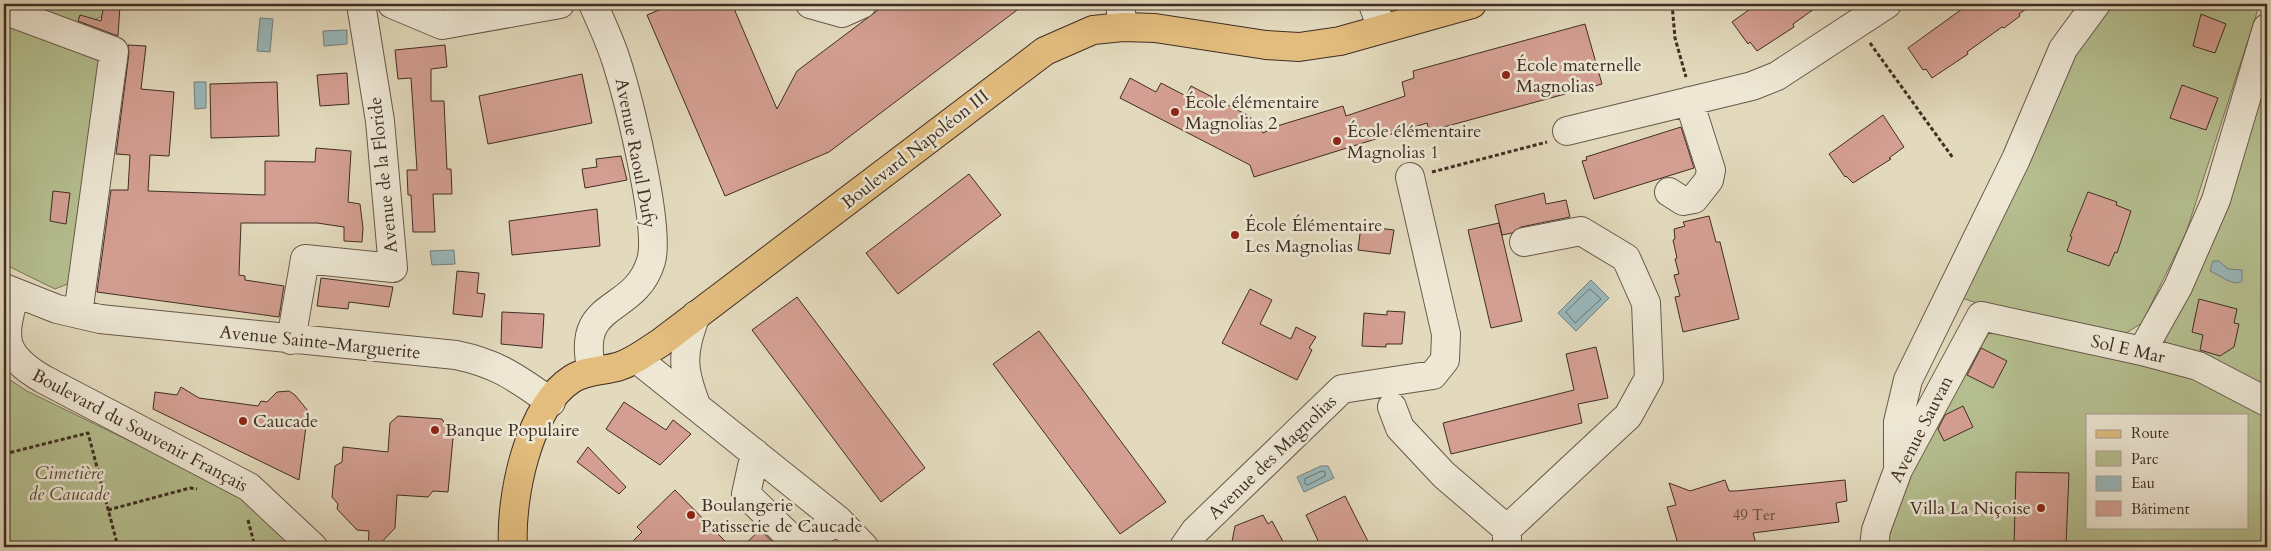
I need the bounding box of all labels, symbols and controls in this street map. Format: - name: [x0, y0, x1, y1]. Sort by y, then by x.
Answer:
- place label: École maternelle Magnolias: [1516, 53, 1642, 99]
- marker: École maternelle Magnolias: [1500, 69, 1512, 81]
- street label: Avenue Raoul Dufy: [609, 76, 662, 231]
- street label: Boulevard Napoléon III: [836, 84, 994, 215]
- place label: École élémentaire Magnolias 2: [1185, 90, 1319, 136]
- street label: Avenue de la Floride: [363, 96, 404, 254]
- marker: École élémentaire Magnolias 2: [1169, 106, 1181, 118]
- place label: École élémentaire Magnolias 1: [1347, 119, 1481, 165]
- marker: École élémentaire Magnolias 1: [1331, 135, 1343, 147]
- place label: École Élémentaire Les Magnolias: [1245, 213, 1382, 259]
- marker: École Élémentaire Les Magnolias: [1229, 229, 1241, 241]
- street label: Avenue Sainte-Marguerite: [218, 320, 422, 365]
- street label: Sol E Mar: [2088, 329, 2168, 370]
- street label: Boulevard du Souvenir Français: [27, 363, 252, 498]
- street label: Avenue Sauvan: [1884, 371, 1959, 487]
- street label: Avenue des Magnolias: [1203, 389, 1342, 525]
- place label: Caucade: [253, 409, 318, 434]
- legend: [2086, 414, 2248, 528]
- marker: Caucade: [237, 415, 249, 427]
- place label: Banque Populaire: [445, 418, 580, 443]
- text: Route: [2131, 423, 2169, 443]
- marker: Banque Populaire: [429, 424, 441, 436]
- text: Parc: [2131, 449, 2159, 469]
- park label: Cimetière de Caucade: [29, 461, 110, 507]
- text: Eau: [2131, 473, 2155, 493]
- place label: Boulangerie Patisserie de Caucade: [701, 493, 863, 539]
- place label: Villa La Niçoise: [1910, 496, 2031, 521]
- text: Bâtiment: [2131, 499, 2190, 519]
- marker: Villa La Niçoise: [2035, 502, 2047, 514]
- house number: 49 Ter: [1733, 505, 1776, 525]
- marker: Boulangerie Patisserie de Caucade: [685, 509, 697, 521]

